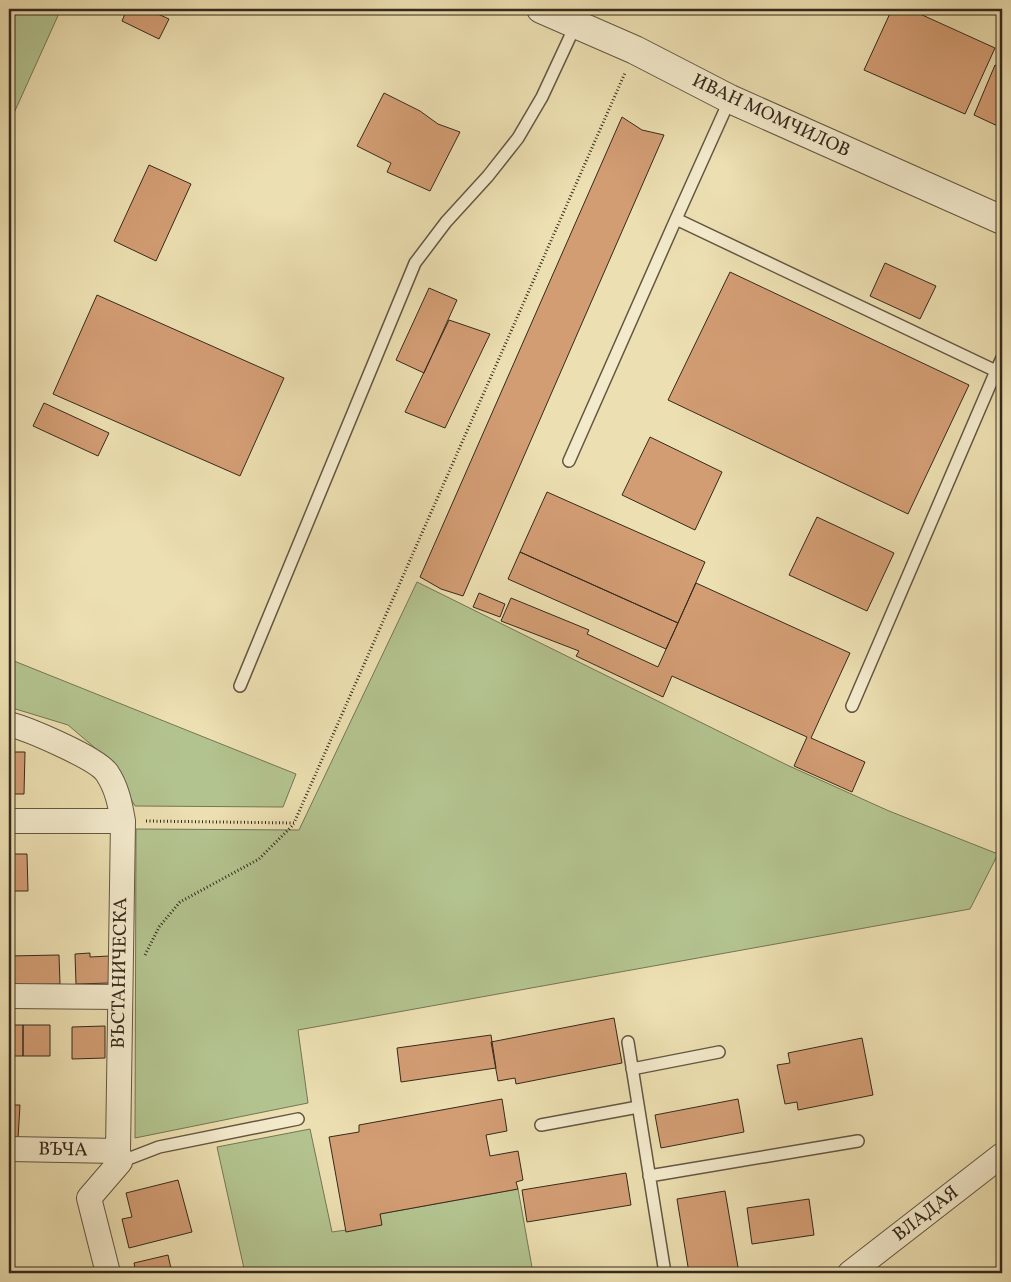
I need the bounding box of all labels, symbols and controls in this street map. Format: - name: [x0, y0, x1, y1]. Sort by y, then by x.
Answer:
- street label: ИВАН МОМЧИЛОВ: [688, 68, 854, 164]
- street label: ВЪСТАНИЧЕСКА: [106, 897, 134, 1049]
- street label: ВЪЧА: [38, 1137, 88, 1163]
- street label: ВЛАДАЯ: [888, 1180, 964, 1248]

